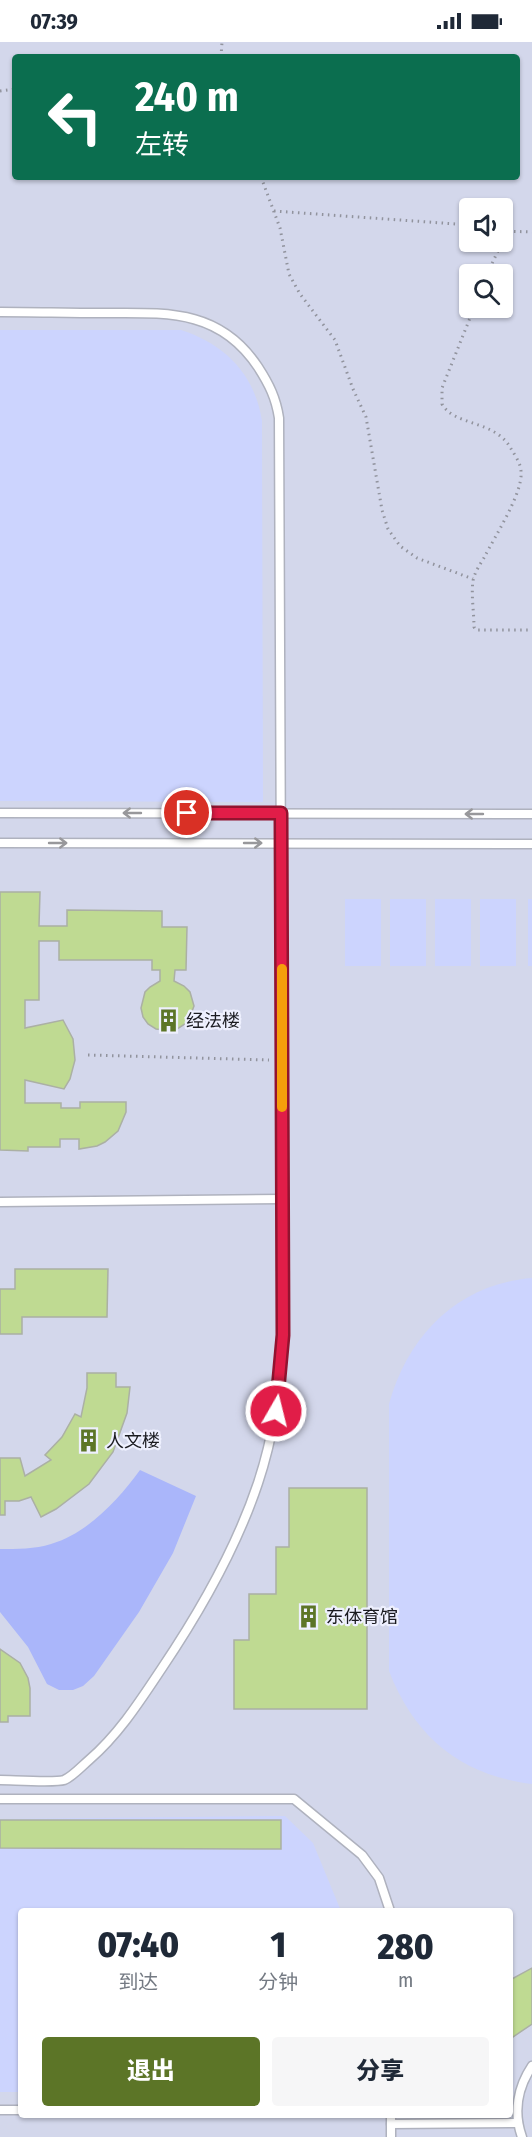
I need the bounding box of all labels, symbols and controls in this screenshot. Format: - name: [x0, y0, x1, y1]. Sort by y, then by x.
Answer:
- text: 07:39: [30, 8, 78, 35]
- text: 240 m: [135, 72, 239, 122]
- icon: left: [36, 78, 114, 156]
- text: 左转: [135, 129, 189, 161]
- map controls: [459, 198, 513, 318]
- button: sound: [459, 198, 513, 252]
- button: search: [459, 264, 513, 318]
- pin: [161, 787, 212, 838]
- icon: arrive: [170, 796, 203, 829]
- one-way arrow: [122, 807, 142, 819]
- one-way arrow: [464, 808, 484, 820]
- one-way arrow: [48, 837, 68, 849]
- one-way arrow: [243, 837, 263, 849]
- building icon: 经法楼: [155, 1008, 181, 1034]
- place label: 经法楼: [186, 1010, 240, 1032]
- position arrow: [244, 1379, 308, 1443]
- building icon: 人文楼: [75, 1428, 101, 1454]
- place label: 人文楼: [106, 1430, 160, 1452]
- building icon: 东体育馆: [295, 1604, 321, 1630]
- place label: 东体育馆: [326, 1606, 398, 1628]
- text: 07:40: [97, 1923, 179, 1967]
- text: 1: [271, 1923, 286, 1967]
- text: 280: [378, 1925, 434, 1969]
- text: m: [398, 1968, 413, 1992]
- text: 到达: [118, 1970, 158, 1994]
- text: 分钟: [258, 1970, 298, 1994]
- button: 退出: [42, 2037, 260, 2106]
- button: 分享: [272, 2037, 489, 2106]

